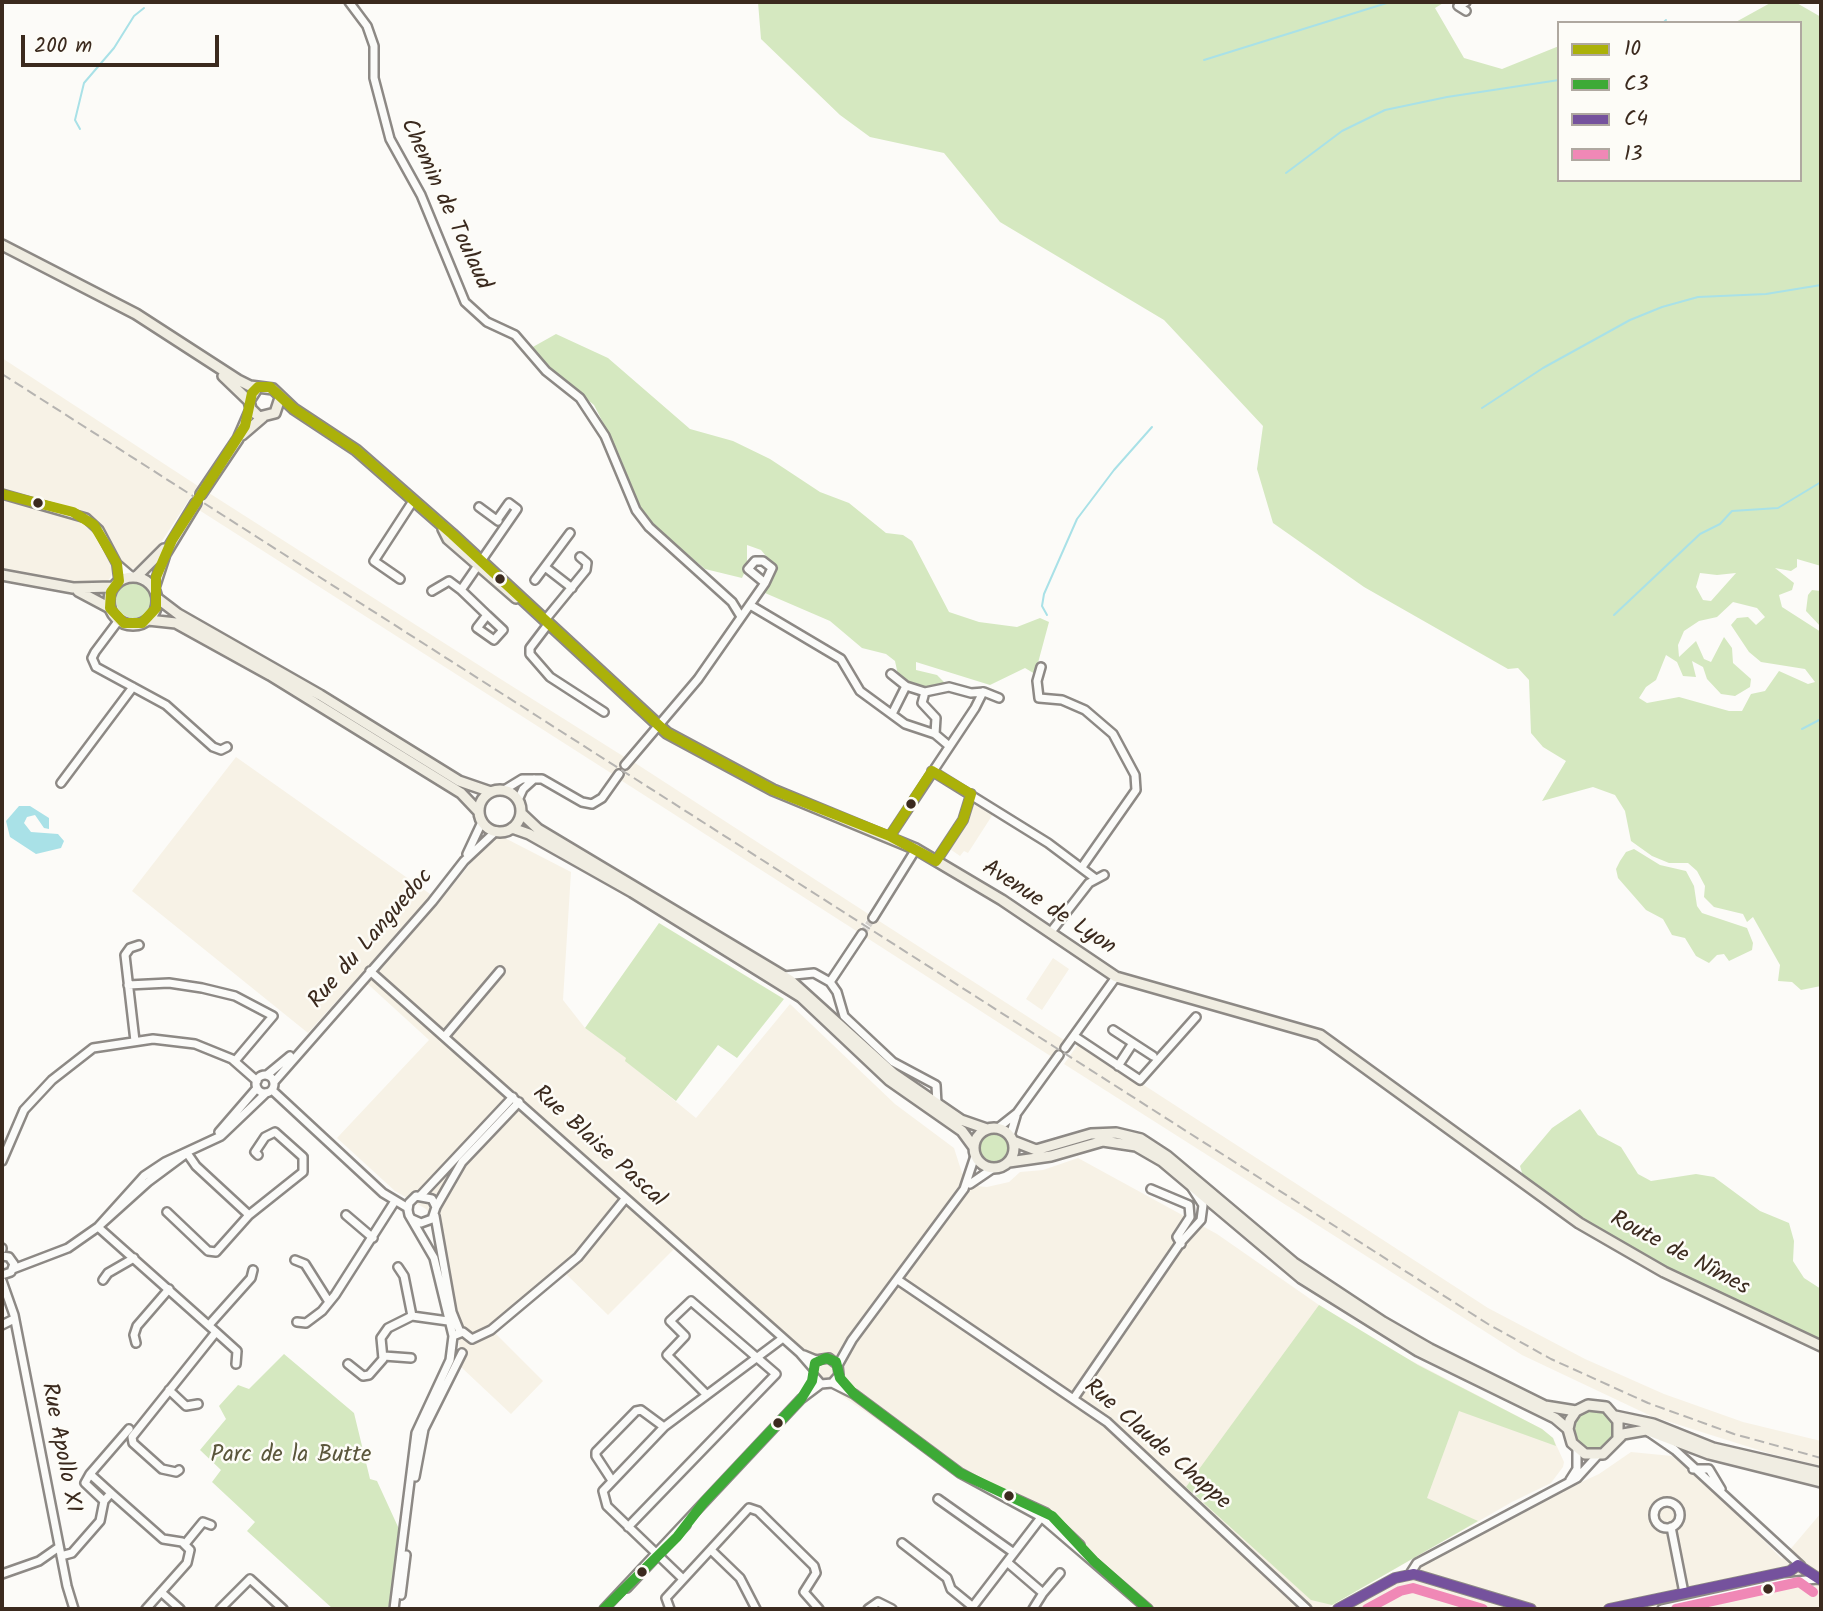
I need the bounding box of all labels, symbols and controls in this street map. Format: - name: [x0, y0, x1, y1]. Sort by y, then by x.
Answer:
- scale bar: [24, 21, 222, 65]
- legend: [1557, 21, 1802, 182]
- text: 200 m: [34, 30, 92, 63]
- text: 10: [1624, 33, 1641, 66]
- text: C3: [1624, 68, 1649, 101]
- text: C4: [1624, 103, 1648, 136]
- street label: Chemin de Toulaud: [392, 115, 496, 295]
- text: 13: [1624, 138, 1643, 171]
- unlabelled marker: [31, 496, 45, 510]
- unlabelled marker: [493, 572, 507, 586]
- unlabelled marker: [904, 797, 918, 811]
- street label: Avenue de Lyon: [976, 855, 1120, 963]
- street label: Rue du Languedoc: [304, 865, 440, 1015]
- street label: Rue Blaise Pascal: [526, 1081, 670, 1215]
- street label: Route de Nîmes: [1605, 1207, 1753, 1303]
- street label: Rue Claude Chappe: [1077, 1375, 1235, 1517]
- street label: Rue Apollo XI: [33, 1381, 85, 1515]
- unlabelled marker: [771, 1416, 785, 1430]
- park label: Parc de la Butte: [211, 1443, 371, 1471]
- unlabelled marker: [1002, 1489, 1016, 1503]
- unlabelled marker: [635, 1565, 649, 1579]
- unlabelled marker: [1761, 1582, 1775, 1596]

